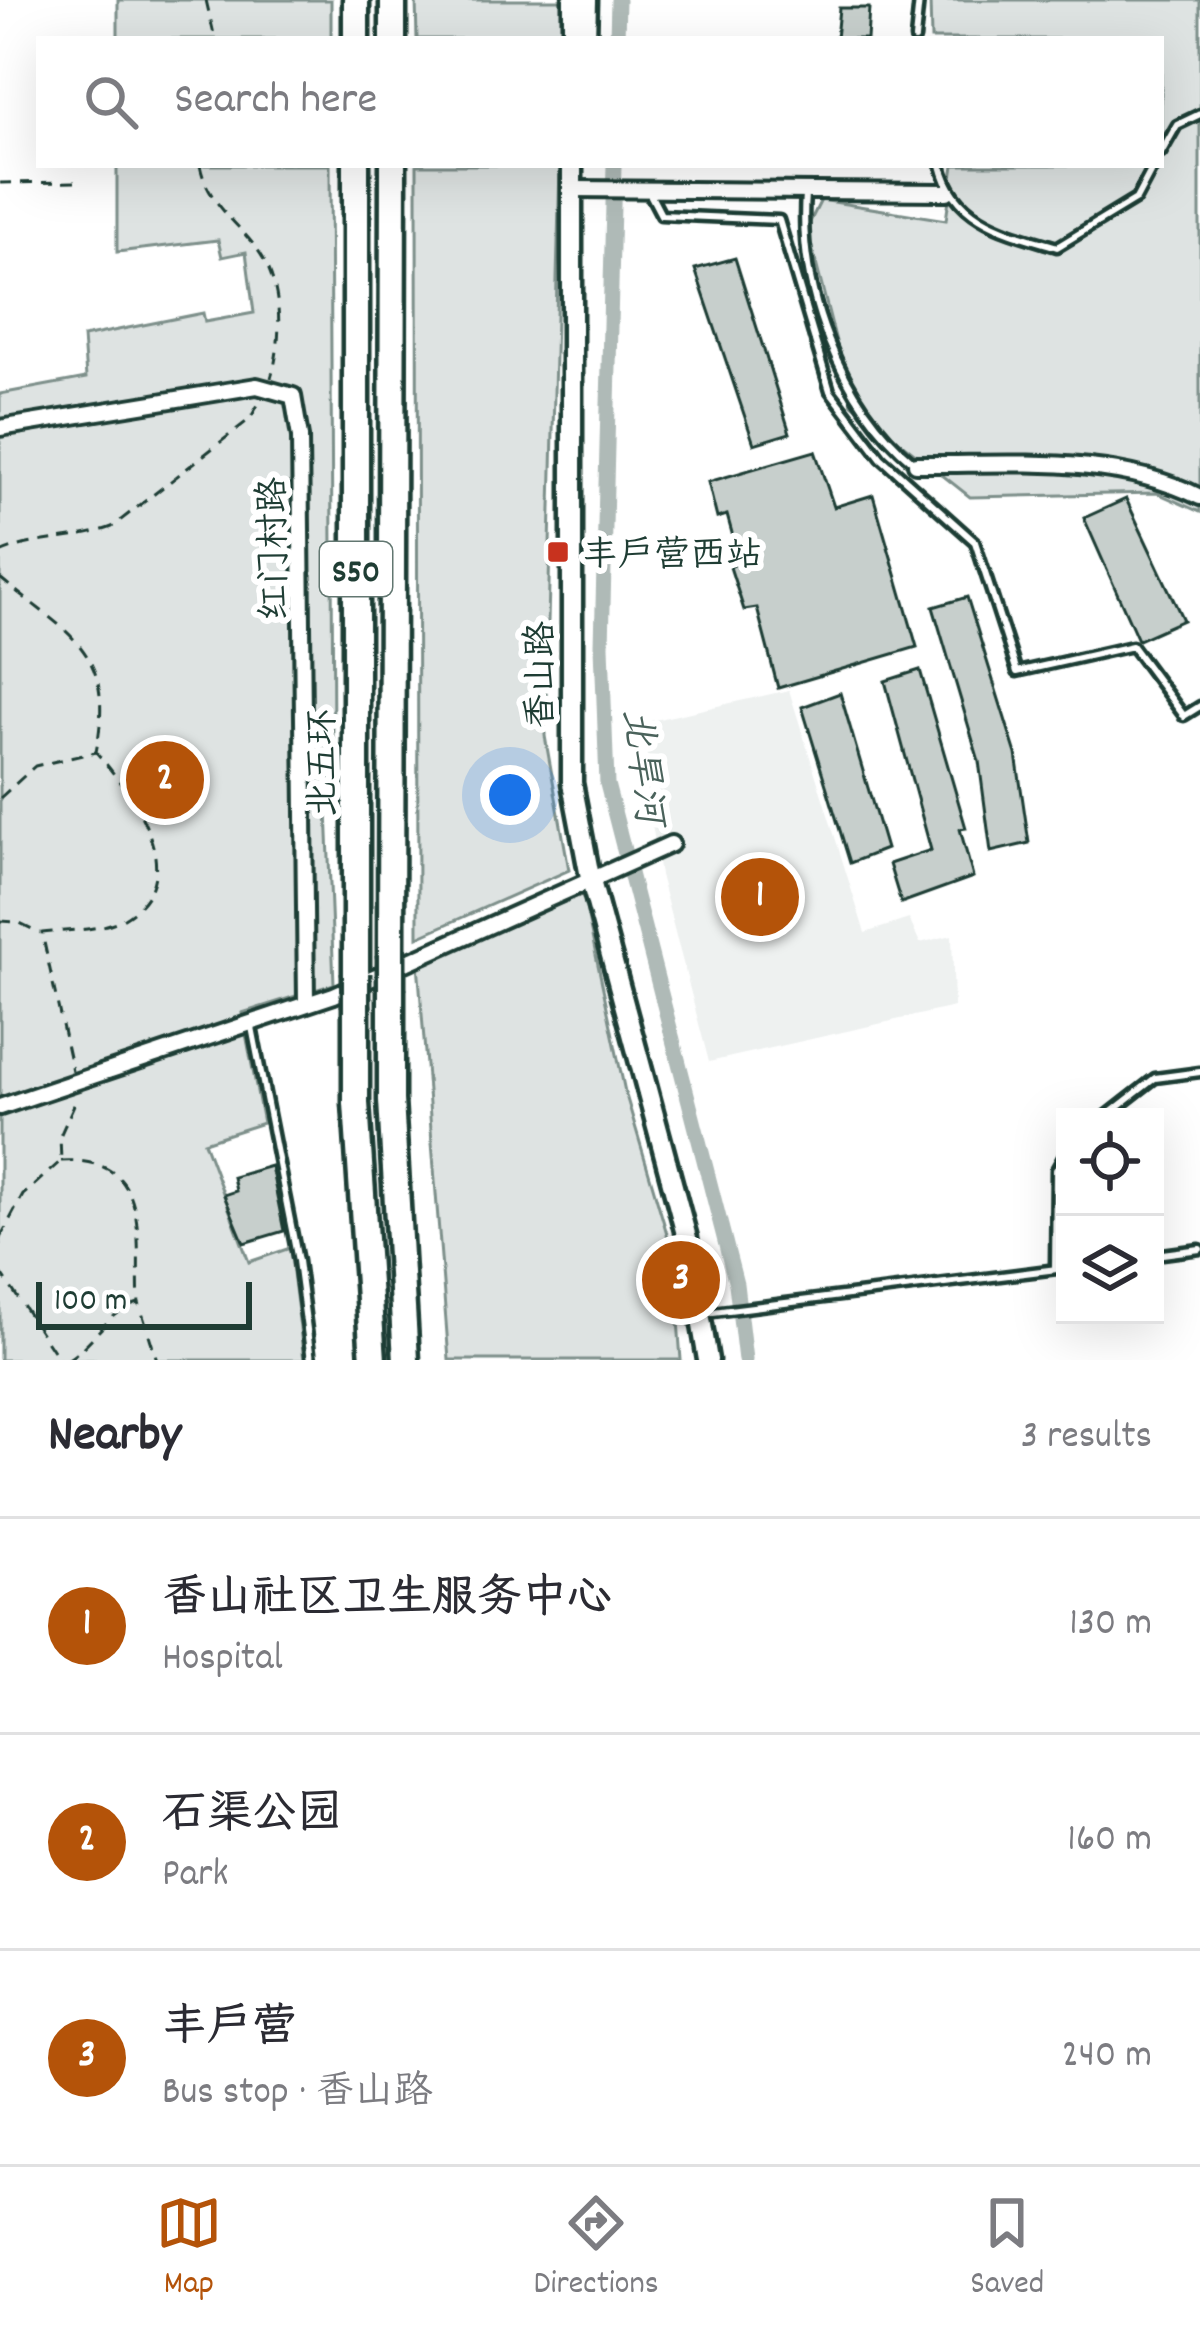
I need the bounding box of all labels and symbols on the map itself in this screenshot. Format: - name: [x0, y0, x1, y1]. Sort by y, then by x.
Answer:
- street label: 红门村路: [250, 476, 304, 621]
- place label: 丰户营西站: [582, 532, 762, 584]
- marker: 丰户营西站: [545, 539, 571, 565]
- road number: S50: [320, 542, 392, 596]
- street label: 香山路: [518, 621, 570, 729]
- water label: 北旱河: [605, 705, 675, 834]
- street label: 北五环: [300, 709, 352, 817]
- pin: 2: [126, 735, 204, 825]
- your location: [480, 765, 540, 825]
- pin: 1: [721, 852, 799, 942]
- pin: 3: [642, 1235, 720, 1325]
- scale bar: [36, 1276, 252, 1329]

